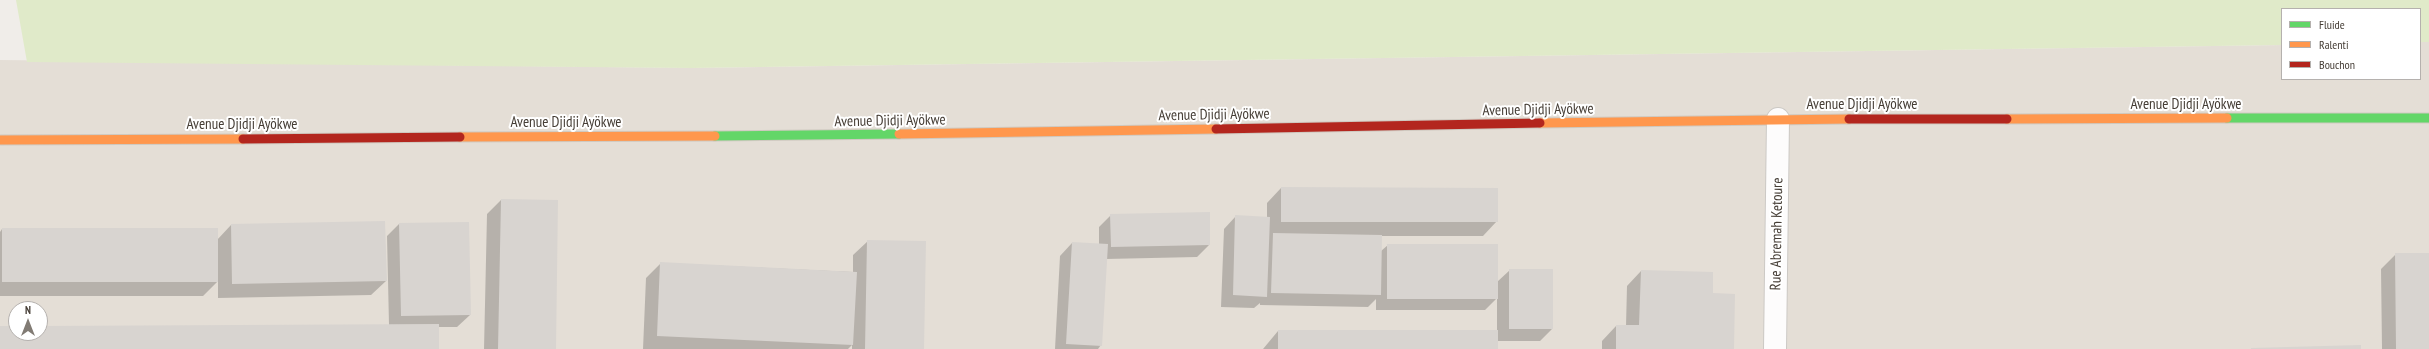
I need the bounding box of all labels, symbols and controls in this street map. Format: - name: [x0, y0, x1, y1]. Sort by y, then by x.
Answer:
- legend: [2281, 8, 2421, 80]
- text: Fluide: [2319, 17, 2345, 32]
- text: Ralenti: [2319, 37, 2348, 52]
- text: Bouchon: [2319, 57, 2355, 72]
- street label: Avenue Djidji Ayökwe: [1806, 96, 1918, 114]
- street label: Avenue Djidji Ayökwe: [2130, 96, 2242, 114]
- street label: Avenue Djidji Ayökwe: [1482, 100, 1594, 120]
- street label: Avenue Djidji Ayökwe: [1158, 105, 1270, 125]
- street label: Avenue Djidji Ayökwe: [834, 111, 946, 131]
- street label: Avenue Djidji Ayökwe: [510, 114, 622, 132]
- street label: Avenue Djidji Ayökwe: [186, 116, 298, 134]
- street label: Rue Abremah Ketoure: [1767, 177, 1787, 291]
- north arrow: [8, 301, 48, 341]
- text: N: [25, 303, 31, 317]

